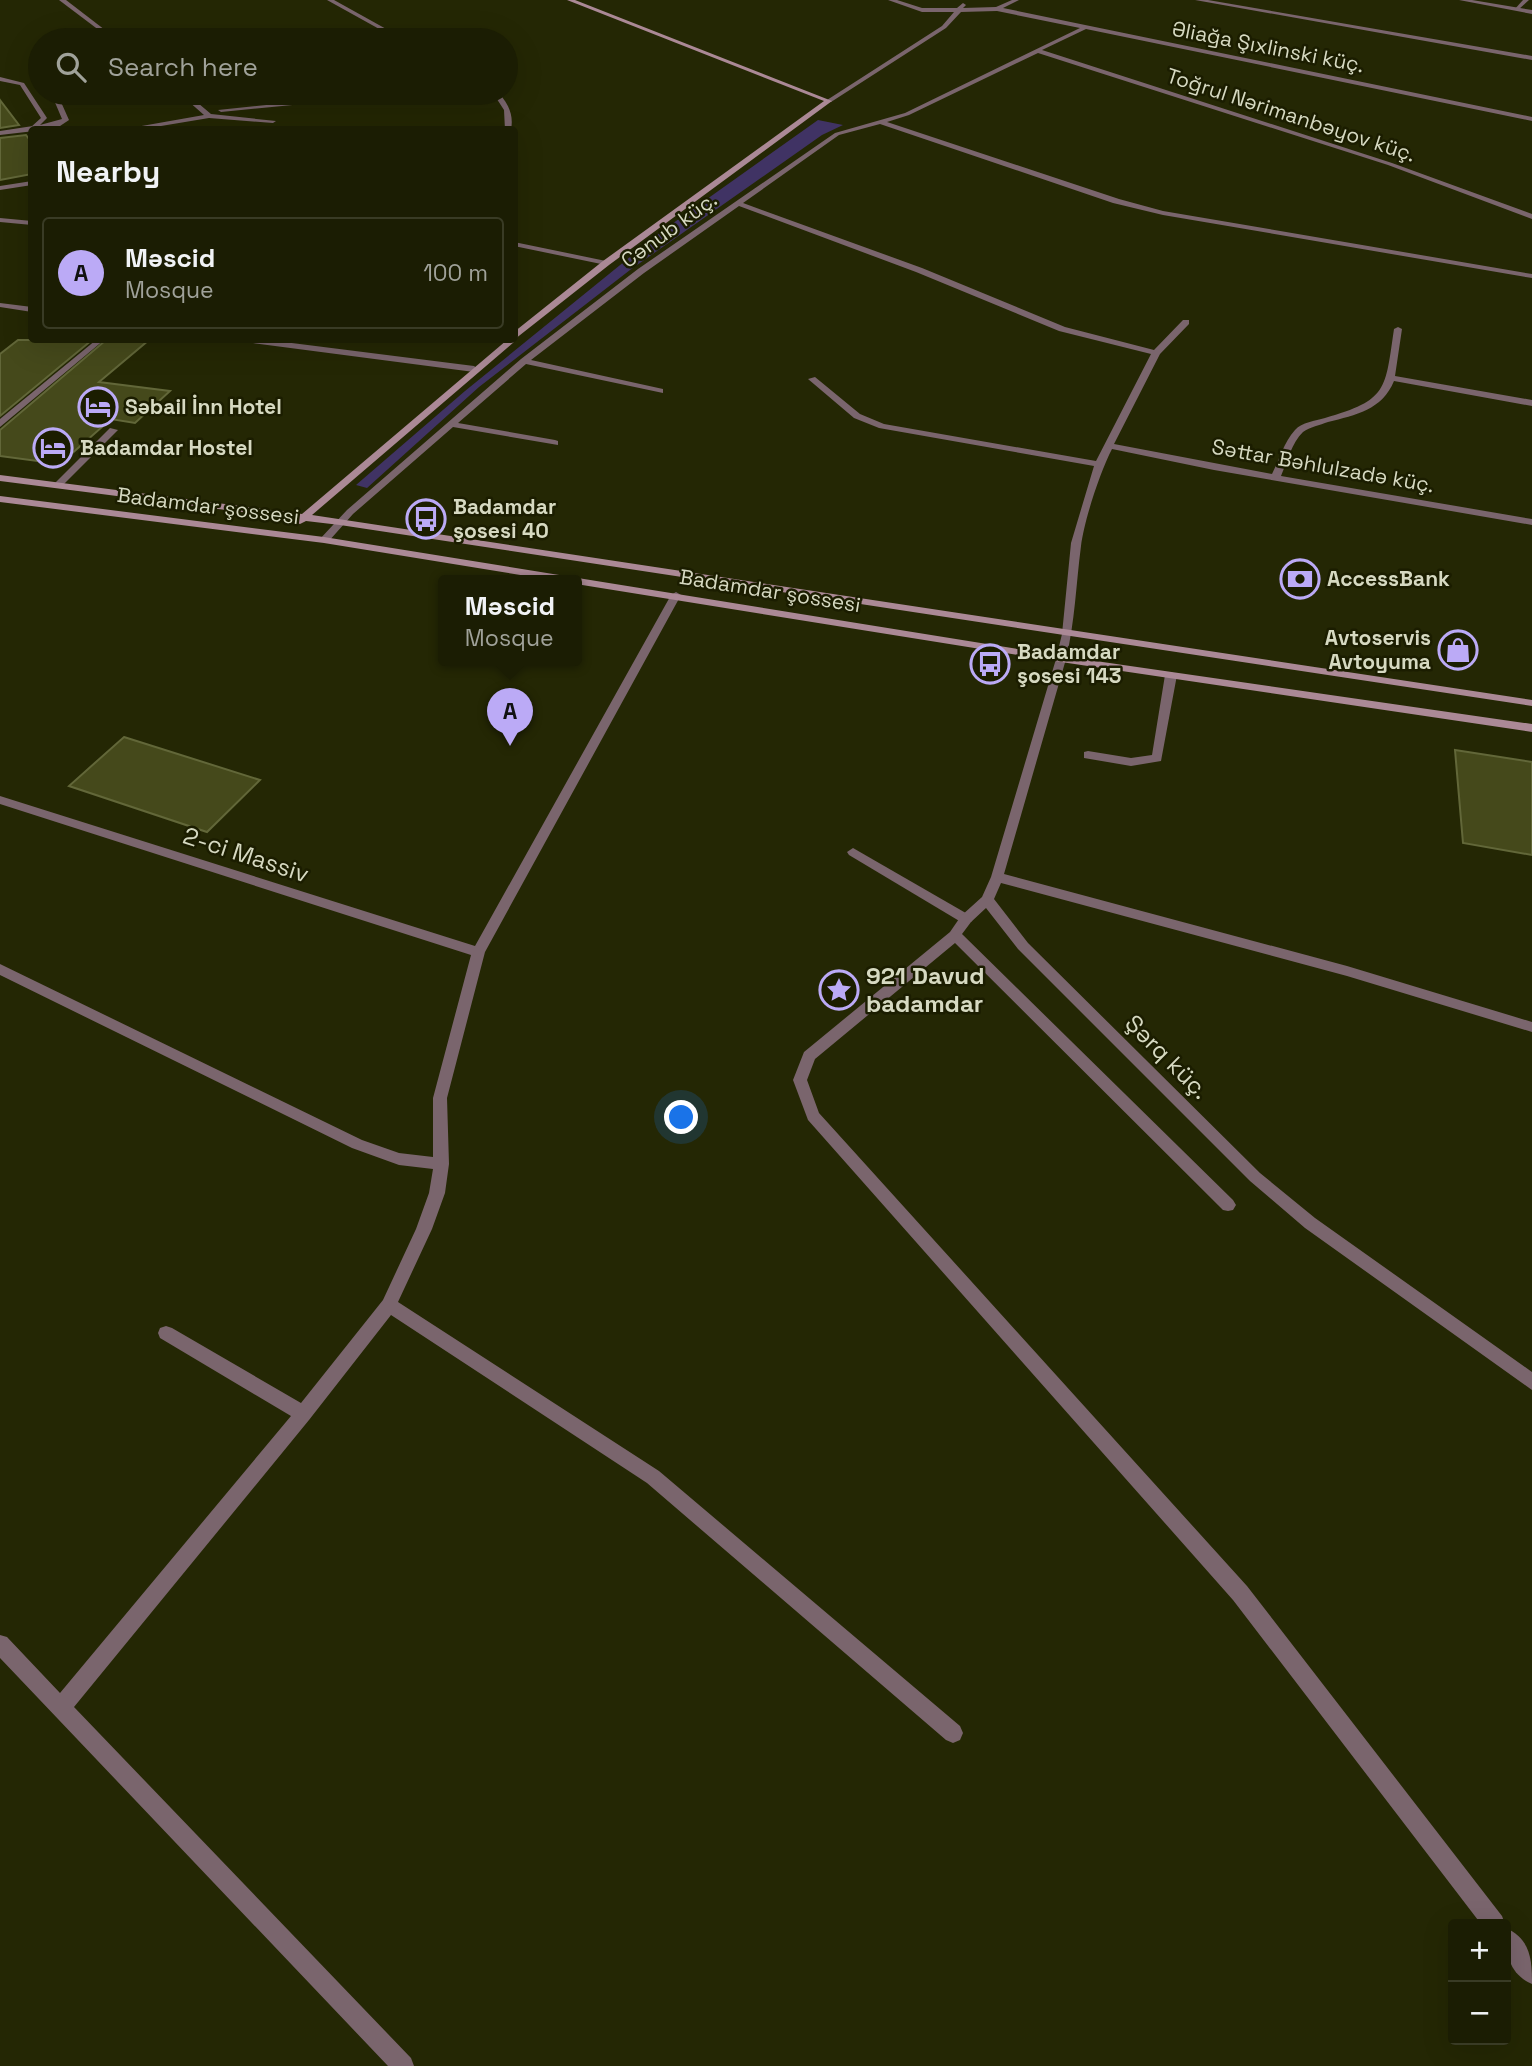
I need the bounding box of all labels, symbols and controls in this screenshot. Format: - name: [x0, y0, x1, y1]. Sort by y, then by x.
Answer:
- street label: Əliağa Şıxlinski küç.: [1170, 15, 1366, 78]
- search box: [28, 28, 518, 105]
- icon: search: [52, 48, 90, 86]
- text: Search here: [108, 50, 258, 84]
- street label: Toğrul Nərimanbəyov küç.: [1163, 61, 1419, 168]
- text: Nearby: [56, 152, 160, 191]
- street label: Cənub küç.: [615, 186, 722, 274]
- text: Məscid: [125, 241, 215, 275]
- text: A: [74, 258, 88, 288]
- text: 100 m: [423, 258, 488, 288]
- text: Mosque: [125, 275, 214, 305]
- hotel icon: Səbail İnn Hotel: [77, 386, 119, 428]
- place label: Səbail İnn Hotel: [125, 393, 282, 420]
- hotel icon: Badamdar Hostel: [32, 427, 74, 469]
- street label: Səttar Bəhlulzadə küç.: [1210, 433, 1436, 498]
- place label: Badamdar Hostel: [80, 434, 253, 461]
- street label: Badamdar şossesi: [116, 481, 301, 530]
- place label: Badamdar şosesi 40: [453, 493, 556, 544]
- bus stop icon: Badamdar şosesi 40: [405, 498, 447, 540]
- bank icon: AccessBank: [1279, 558, 1321, 600]
- street label: Badamdar şossesi: [678, 563, 863, 618]
- place label: AccessBank: [1327, 565, 1450, 592]
- popup: [438, 575, 582, 666]
- text: Məscid: [465, 589, 555, 623]
- text: Mosque: [465, 623, 554, 653]
- place label: Avtoservis Avtoyuma: [1325, 624, 1431, 675]
- shop icon: Avtoservis Avtoyuma: [1437, 629, 1479, 671]
- place label: Badamdar şosesi 143: [1017, 638, 1122, 689]
- bus stop icon: Badamdar şosesi 143: [969, 643, 1011, 685]
- pin: A: [487, 688, 533, 746]
- street label: 2-ci Massiv: [179, 820, 313, 889]
- place label: 921 Davud badamdar: [866, 960, 984, 1019]
- place icon: 921 Davud badamdar: [818, 969, 860, 1011]
- street label: Şərq küç.: [1119, 1008, 1216, 1105]
- your location: [664, 1100, 698, 1134]
- map controls: [1448, 1919, 1511, 2045]
- button: +: [1448, 1919, 1511, 1982]
- button: −: [1448, 1982, 1511, 2045]

